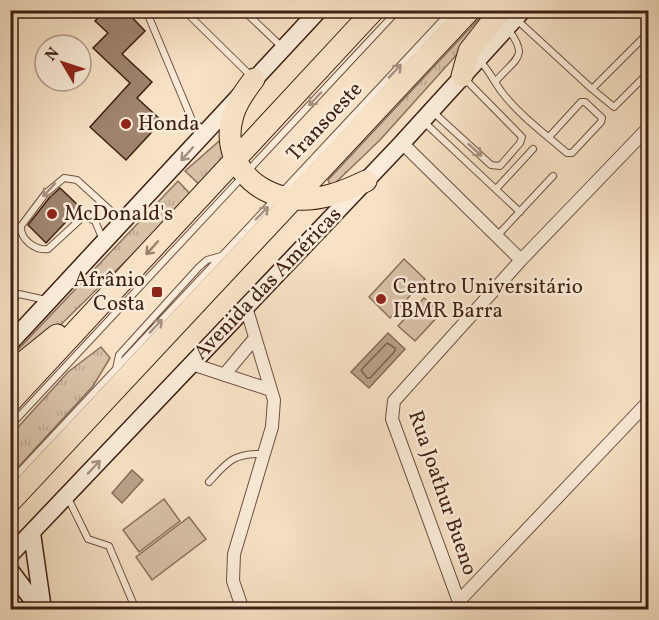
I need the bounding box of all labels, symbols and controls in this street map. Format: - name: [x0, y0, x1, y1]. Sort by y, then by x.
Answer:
- north arrow: [33, 33, 93, 93]
- text: N: [41, 43, 65, 66]
- one-way arrow: [388, 64, 402, 79]
- street label: Transoeste: [280, 76, 370, 168]
- one-way arrow: [308, 91, 322, 106]
- place label: Honda: [138, 110, 200, 139]
- marker: Honda: [119, 117, 133, 131]
- one-way arrow: [467, 143, 482, 157]
- one-way arrow: [180, 146, 194, 161]
- one-way arrow: [42, 183, 56, 198]
- place label: McDonald's: [64, 200, 173, 229]
- street label: Avenida das Américas: [187, 201, 349, 367]
- one-way arrow: [255, 206, 269, 221]
- marker: McDonald's: [45, 207, 59, 221]
- one-way arrow: [145, 240, 159, 255]
- place label: Afrânio Costa: [74, 266, 145, 319]
- place label: Centro Universitário IBMR Barra: [393, 273, 583, 326]
- marker: Afrânio Costa: [150, 285, 164, 299]
- marker: Centro Universitário IBMR Barra: [374, 292, 388, 306]
- one-way arrow: [149, 319, 163, 334]
- street label: Rua Joathur Bueno: [400, 407, 484, 579]
- one-way arrow: [87, 460, 101, 475]

